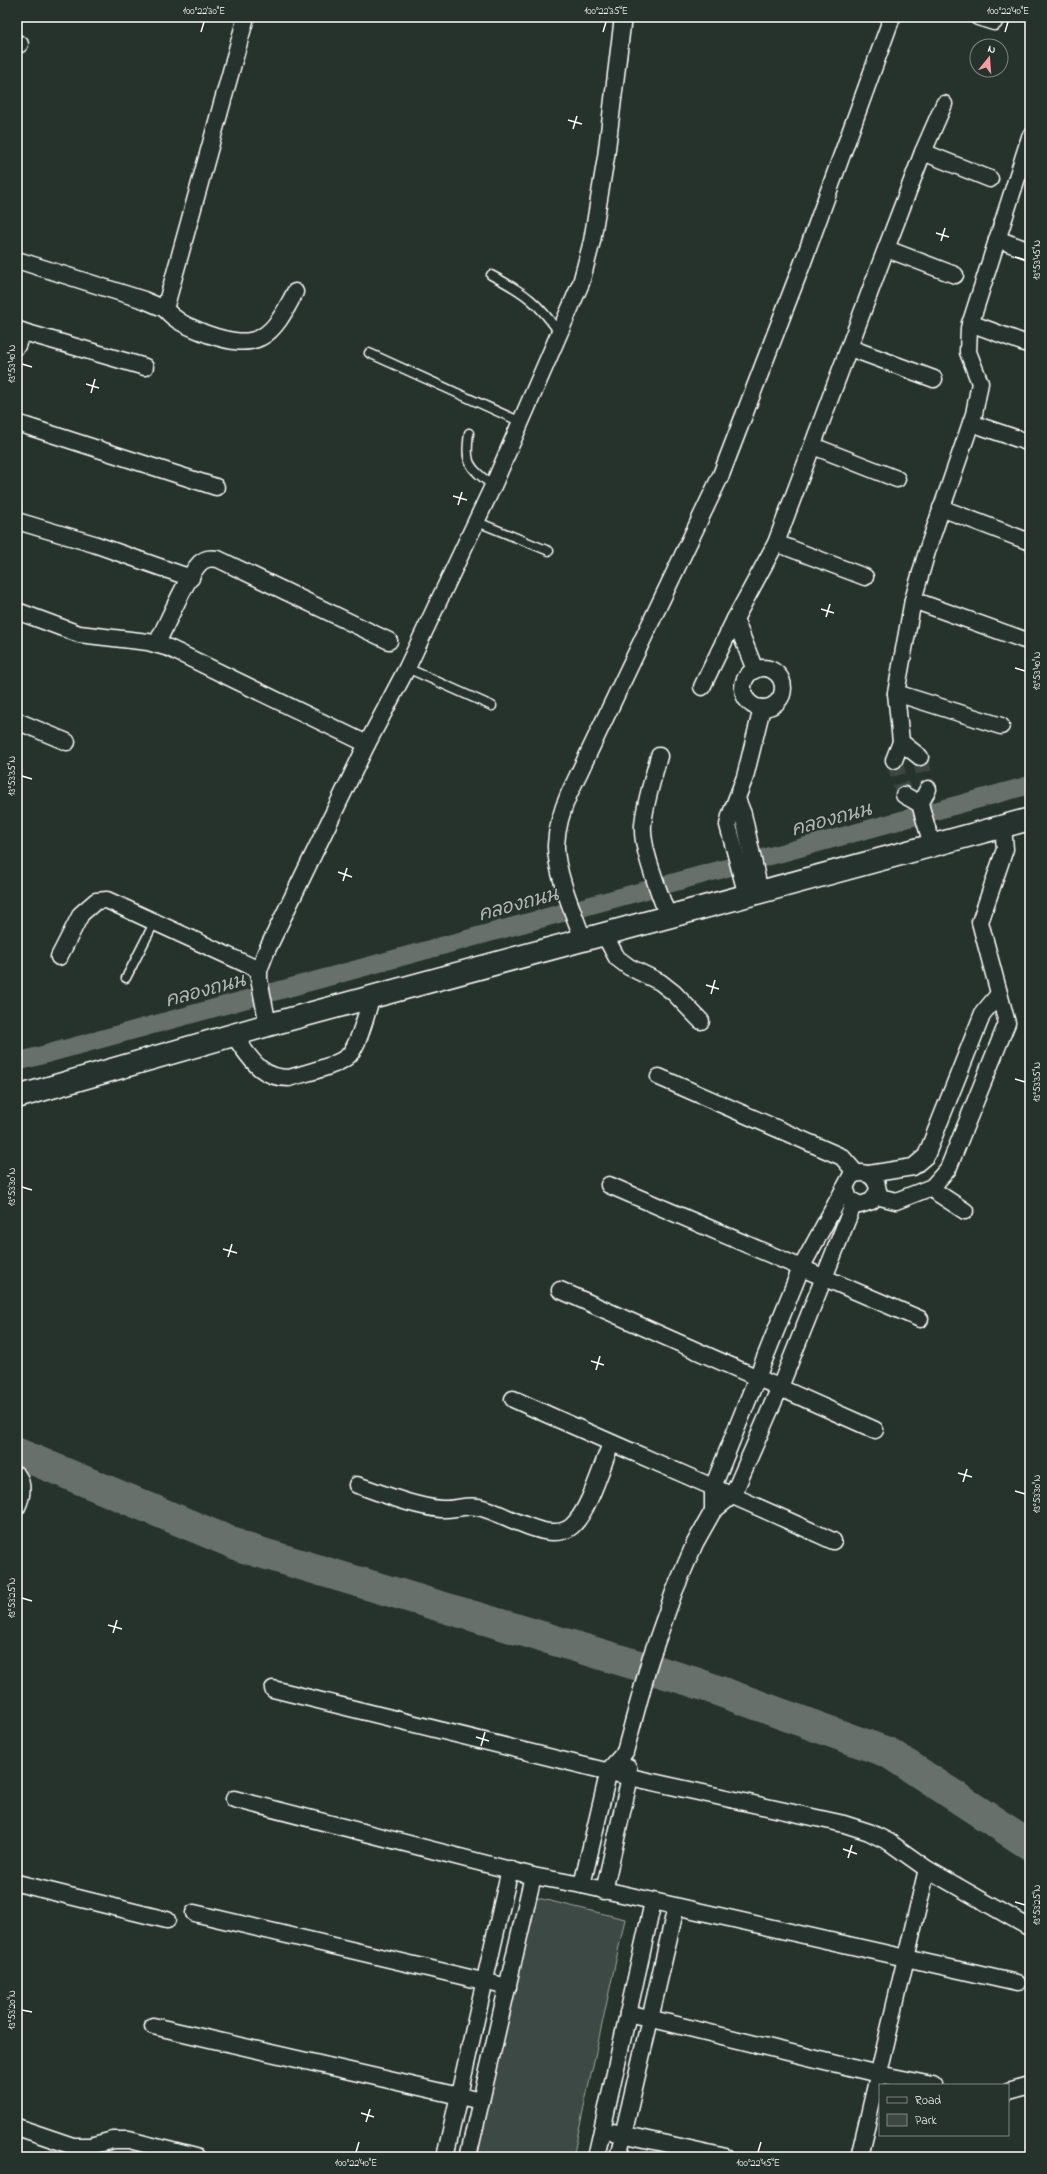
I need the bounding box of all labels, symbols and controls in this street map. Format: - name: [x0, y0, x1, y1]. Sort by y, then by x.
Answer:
- text: 100°22'30"E: [183, 4, 225, 19]
- text: 100°22'35"E: [584, 4, 628, 19]
- text: 100°22'40"E: [987, 4, 1029, 19]
- north arrow: [969, 38, 1009, 78]
- text: N: [986, 41, 998, 58]
- text: 13°53'45"N: [1030, 240, 1045, 280]
- text: 13°53'40"N: [5, 345, 20, 383]
- text: 13°53'40"N: [1030, 652, 1045, 690]
- text: 13°53'35"N: [5, 756, 20, 796]
- water label: คลองถนน: [788, 796, 876, 844]
- water label: คลองถนน: [475, 881, 563, 929]
- water label: คลองถนน: [162, 967, 250, 1015]
- text: 13°53'35"N: [1030, 1062, 1045, 1102]
- text: 13°53'30"N: [5, 1168, 20, 1206]
- text: 13°53'30"N: [1030, 1475, 1045, 1513]
- text: 13°53'25"N: [5, 1577, 20, 1618]
- text: 13°53'25"N: [1030, 1884, 1045, 1925]
- text: 13°53'20"N: [5, 1990, 20, 2030]
- legend: [879, 2084, 1009, 2136]
- text: Road: [915, 2092, 941, 2110]
- text: Park: [915, 2112, 937, 2130]
- text: 100°22'40"E: [335, 2156, 377, 2171]
- text: 100°22'45"E: [736, 2156, 780, 2171]

